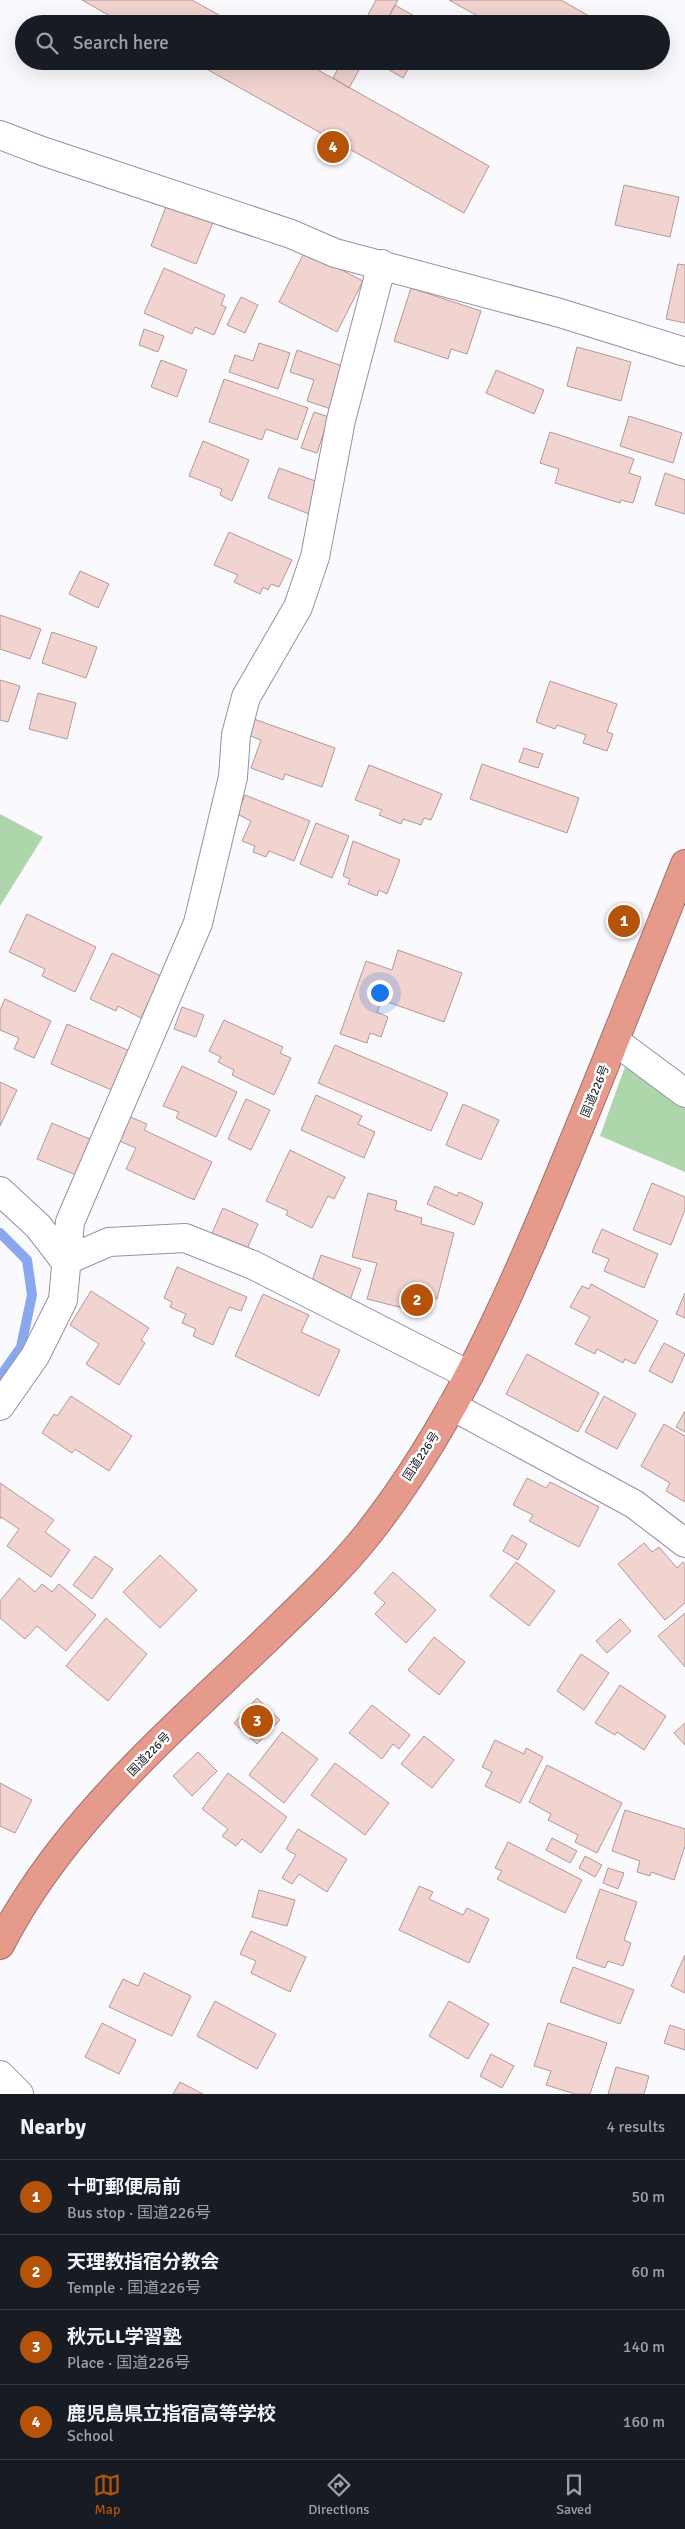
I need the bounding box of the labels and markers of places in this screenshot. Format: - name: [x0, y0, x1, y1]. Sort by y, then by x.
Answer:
- pin: 4: [317, 128, 349, 166]
- pin: 1: [608, 902, 640, 940]
- pin: 2: [401, 1281, 433, 1319]
- pin: 3: [241, 1702, 273, 1740]

